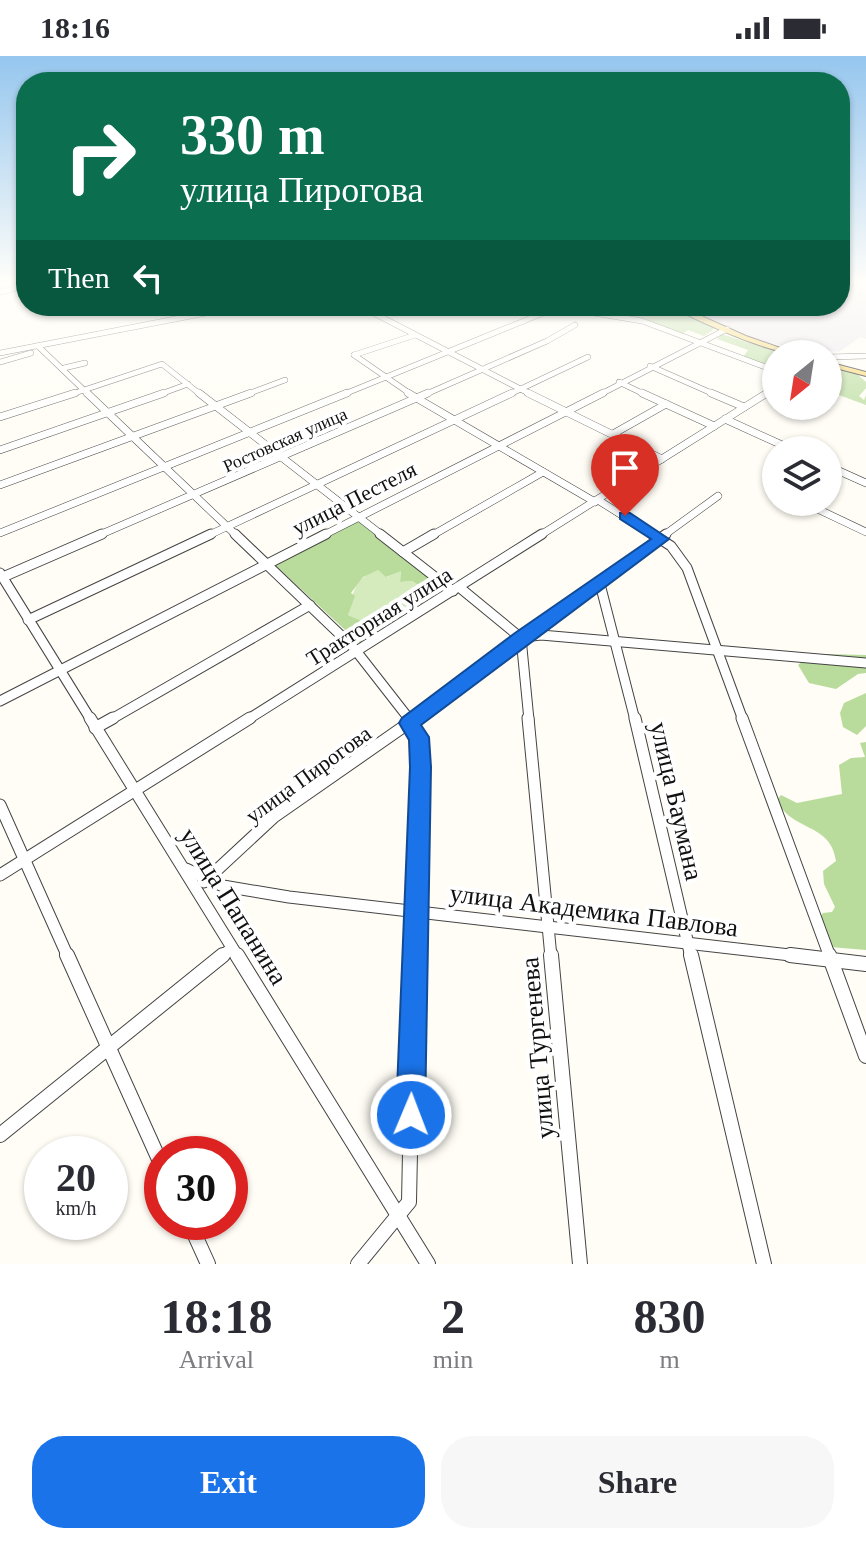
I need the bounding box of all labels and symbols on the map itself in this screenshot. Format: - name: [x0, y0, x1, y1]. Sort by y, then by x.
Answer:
- north arrow: [762, 340, 842, 420]
- street label: Ростовская улица: [220, 404, 350, 476]
- pin: [591, 434, 659, 516]
- street label: улица Пестеля: [288, 456, 421, 541]
- street label: Тракторная улица: [302, 562, 457, 671]
- street label: улица Баумана: [644, 719, 709, 884]
- street label: улица Пирогова: [241, 720, 376, 828]
- street label: улица Папанина: [174, 823, 294, 990]
- street label: улица Академика Павлова: [448, 878, 740, 943]
- street label: улица Тургенева: [515, 956, 560, 1140]
- position arrow: [369, 1073, 453, 1157]
- speed limit sign: 30: [144, 1136, 248, 1240]

